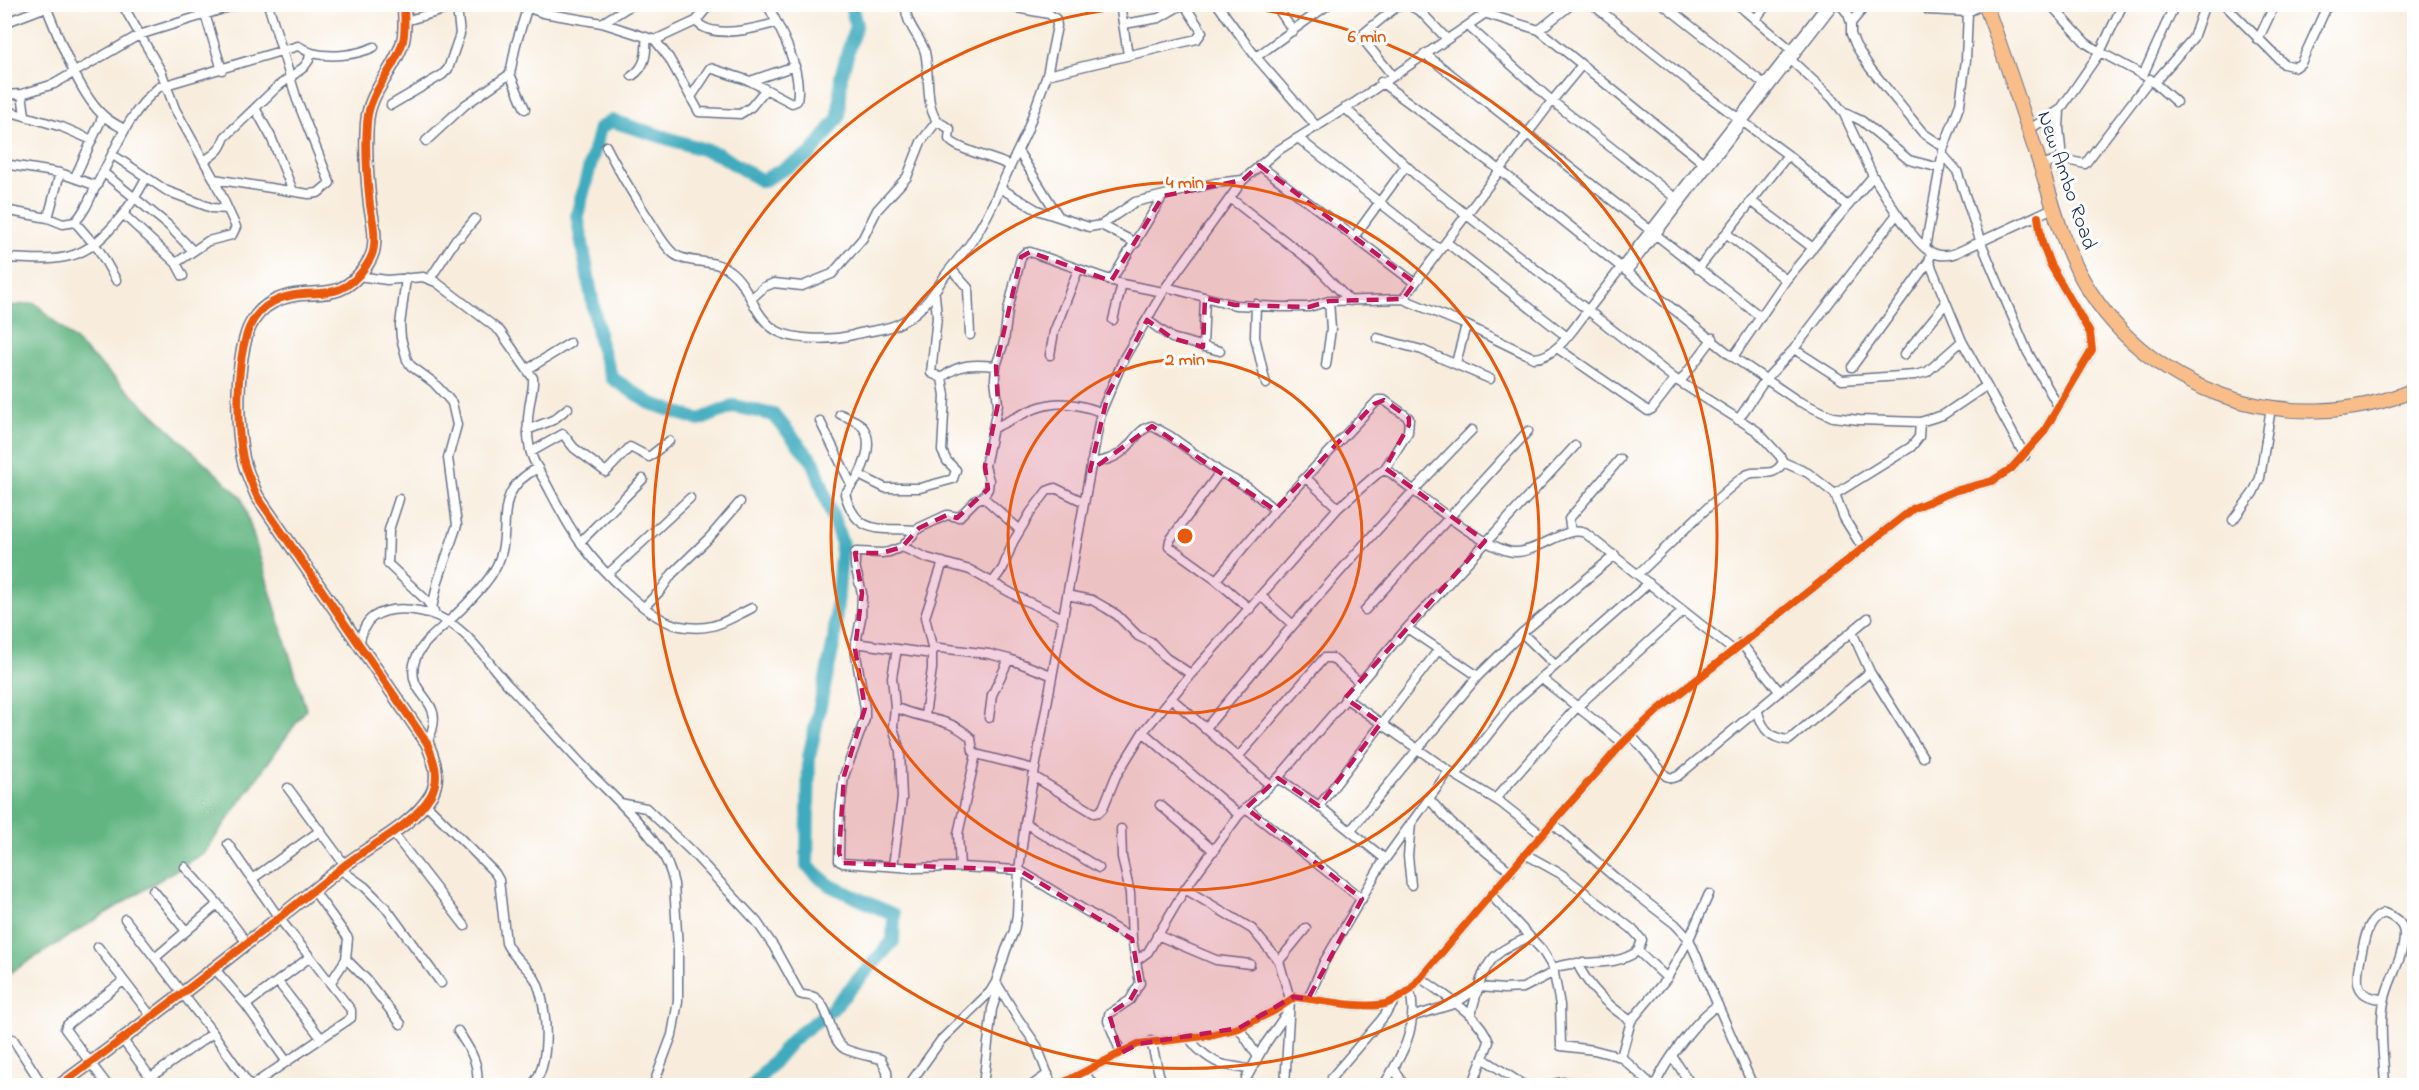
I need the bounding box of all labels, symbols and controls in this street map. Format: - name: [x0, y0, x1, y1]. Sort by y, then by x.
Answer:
- text: 6 min: [1348, 25, 1386, 51]
- street label: New Ambo Road: [2028, 107, 2104, 254]
- text: 4 min: [1166, 171, 1204, 197]
- text: 2 min: [1164, 348, 1205, 374]
- centre of rings: [1175, 526, 1195, 546]

